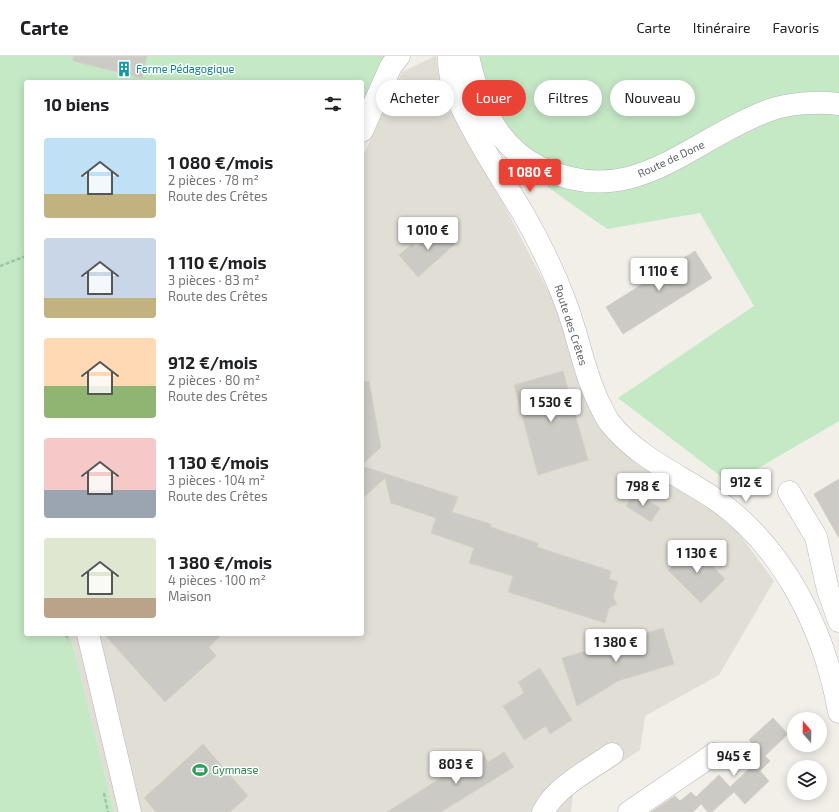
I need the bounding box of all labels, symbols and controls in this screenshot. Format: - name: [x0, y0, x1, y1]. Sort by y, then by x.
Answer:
- text: Carte: [20, 16, 69, 39]
- text: Carte: [637, 19, 671, 36]
- text: Itinéraire: [693, 19, 751, 36]
- text: Favoris: [773, 19, 819, 36]
- building icon: Ferme Pédagogique: [115, 60, 133, 78]
- place label: Ferme Pédagogique: [136, 62, 234, 75]
- chip: Acheter: [376, 80, 454, 116]
- chip: Louer: [462, 80, 526, 116]
- chip: Filtres: [534, 80, 602, 116]
- chip: Nouveau: [610, 80, 695, 116]
- icon: filters: [322, 93, 344, 115]
- text: 10 biens: [44, 94, 109, 114]
- street label: Route de Done: [635, 137, 706, 180]
- text: 1 080 €/mois: [168, 152, 273, 172]
- icon: home: [76, 154, 124, 202]
- pin: 1 080 €: [493, 159, 567, 193]
- text: 1 080 €: [508, 164, 552, 180]
- text: 2 pièces · 78 m²: [168, 172, 259, 188]
- text: Route des Crêtes: [168, 188, 268, 204]
- pin: 1 010 €: [391, 217, 465, 251]
- text: 1 010 €: [407, 222, 449, 238]
- text: 1 110 €/mois: [168, 252, 267, 272]
- icon: home: [76, 254, 124, 302]
- pin: 1 110 €: [622, 258, 696, 292]
- text: 1 110 €: [639, 263, 679, 279]
- text: 3 pièces · 83 m²: [168, 272, 259, 288]
- street label: Route des Crêtes: [552, 283, 591, 367]
- text: Route des Crêtes: [168, 288, 268, 304]
- text: 912 €/mois: [168, 352, 257, 372]
- icon: home: [76, 354, 124, 402]
- text: 2 pièces · 80 m²: [168, 372, 260, 388]
- text: Route des Crêtes: [168, 388, 268, 404]
- pin: 1 530 €: [514, 389, 588, 423]
- text: 1 530 €: [530, 394, 572, 410]
- text: 1 130 €/mois: [168, 452, 269, 472]
- icon: home: [76, 454, 124, 502]
- pin: 912 €: [718, 469, 774, 503]
- text: 3 pièces · 104 m²: [168, 472, 265, 488]
- pin: 798 €: [615, 473, 671, 507]
- text: 912 €: [730, 474, 762, 490]
- text: 798 €: [626, 478, 660, 494]
- text: Route des Crêtes: [168, 488, 268, 504]
- pin: 1 130 €: [660, 540, 734, 574]
- text: 1 130 €: [677, 545, 717, 561]
- text: 1 380 €/mois: [168, 552, 272, 572]
- icon: home: [76, 554, 124, 602]
- text: 4 pièces · 100 m²: [168, 572, 266, 588]
- text: Maison: [168, 588, 211, 604]
- pin: 1 380 €: [579, 629, 653, 663]
- text: 1 380 €: [594, 634, 638, 650]
- north arrow: [787, 712, 827, 752]
- map controls: [787, 712, 827, 800]
- pin: 945 €: [706, 743, 762, 777]
- text: 945 €: [717, 748, 751, 764]
- pin: 803 €: [428, 751, 484, 785]
- text: 803 €: [439, 756, 473, 772]
- button: layers: [787, 760, 827, 800]
- sports icon: Gymnase: [191, 761, 209, 779]
- place label: Gymnase: [212, 763, 258, 776]

